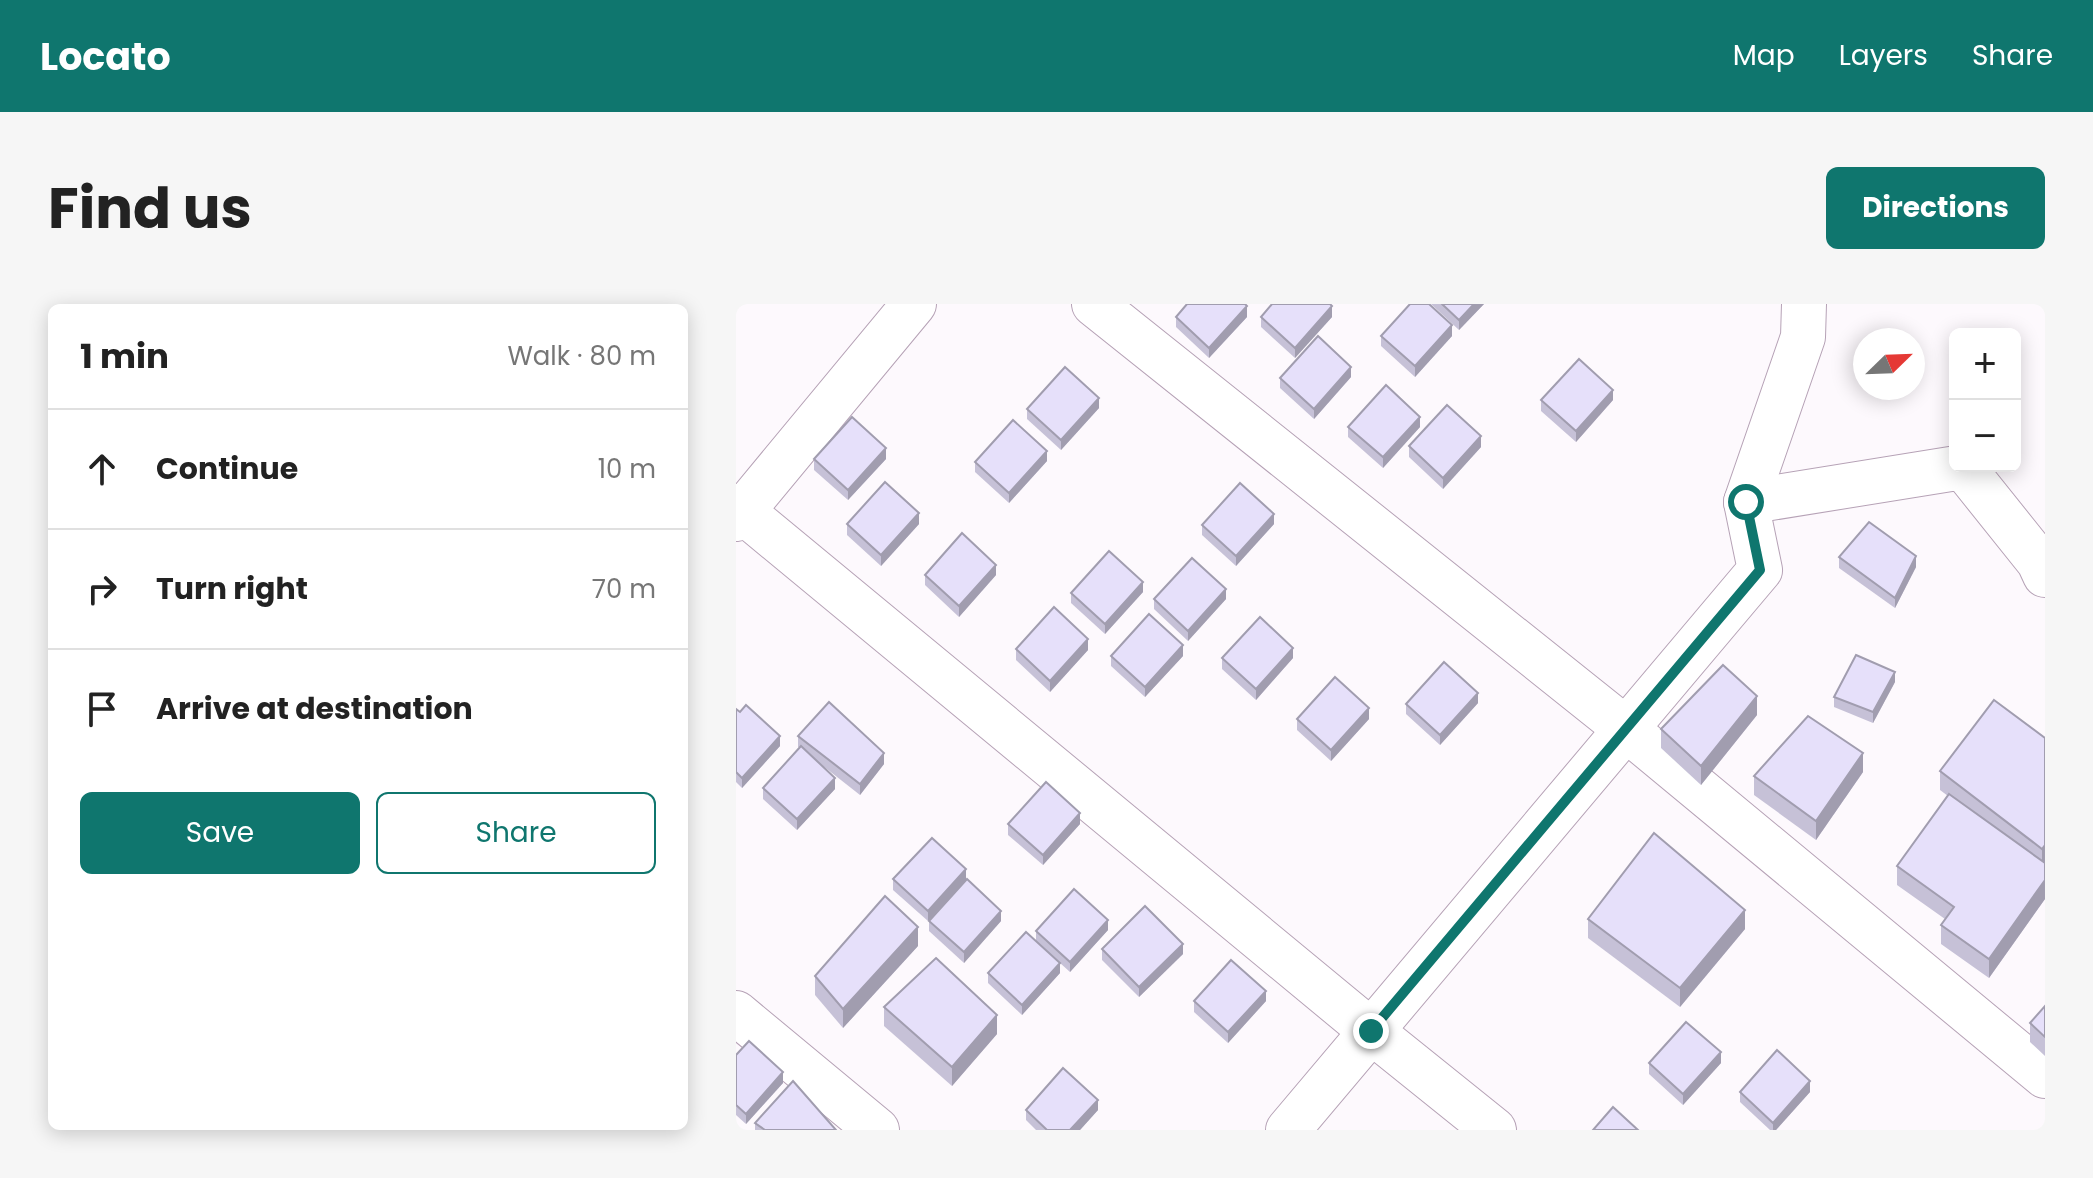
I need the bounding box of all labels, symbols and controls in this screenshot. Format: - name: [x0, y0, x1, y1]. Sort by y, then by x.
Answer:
- text: Locato: [40, 30, 171, 83]
- text: Map: [1733, 36, 1795, 75]
- text: Layers: [1839, 36, 1928, 75]
- text: Share: [1972, 36, 2053, 75]
- button: Directions: [1826, 167, 2045, 249]
- text: Find us: [48, 169, 252, 248]
- north arrow: [1853, 328, 1925, 400]
- map controls: [1949, 328, 2021, 472]
- button: +: [1949, 328, 2021, 400]
- text: 1 min: [80, 332, 169, 380]
- text: Walk · 80 m: [507, 338, 656, 374]
- button: −: [1949, 400, 2021, 472]
- icon: ahead: [80, 447, 124, 491]
- text: Continue: [156, 447, 298, 490]
- text: 10 m: [598, 451, 656, 487]
- route start: [1728, 484, 1764, 520]
- icon: right: [80, 567, 124, 611]
- text: Turn right: [156, 567, 308, 610]
- text: 70 m: [592, 571, 656, 607]
- icon: arrive: [80, 687, 124, 731]
- text: Arrive at destination: [156, 687, 473, 730]
- button: Save: [80, 792, 360, 874]
- button: Share: [376, 792, 656, 874]
- route end: [1353, 1013, 1389, 1049]

